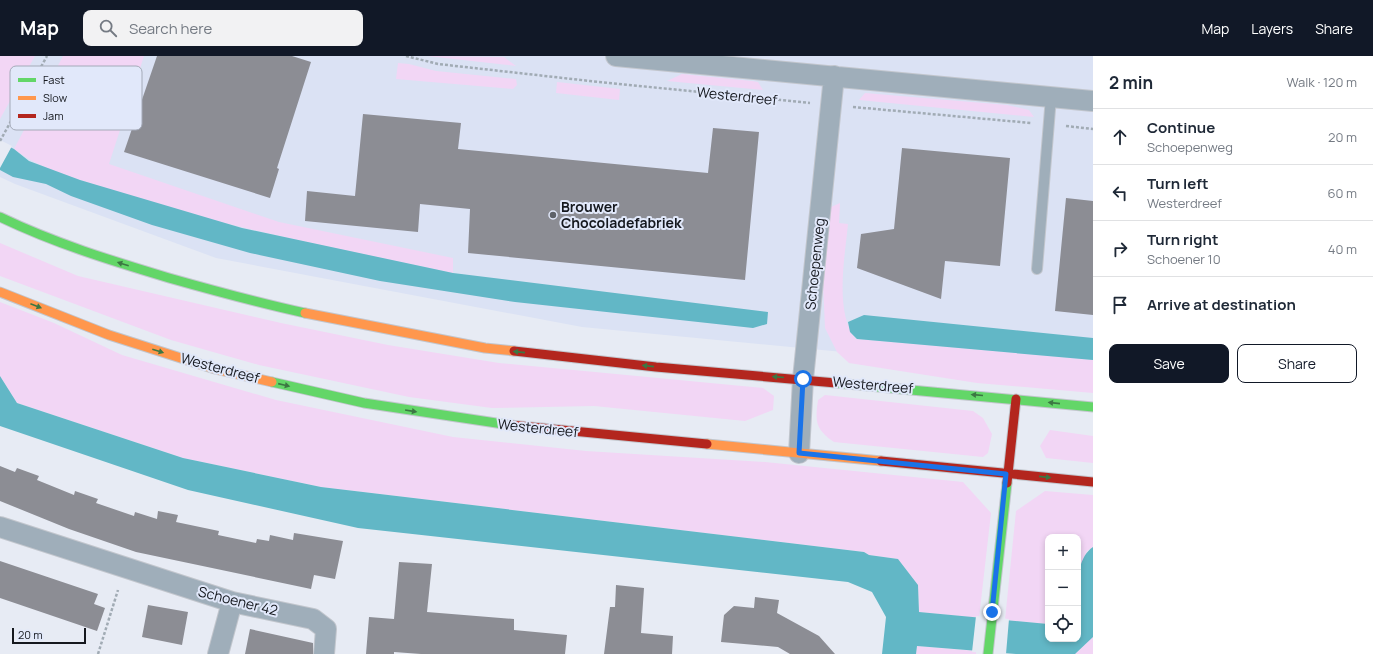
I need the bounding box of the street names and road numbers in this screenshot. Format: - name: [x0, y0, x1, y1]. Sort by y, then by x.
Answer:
- street label: Westerdreef: [696, 82, 778, 109]
- street label: Schoepenweg: [800, 217, 829, 311]
- street label: Westerdreef: [179, 348, 262, 387]
- street label: Westerdreef: [832, 372, 914, 397]
- street label: Westerdreef: [497, 414, 579, 441]
- street label: Schoener 42: [196, 581, 280, 620]

